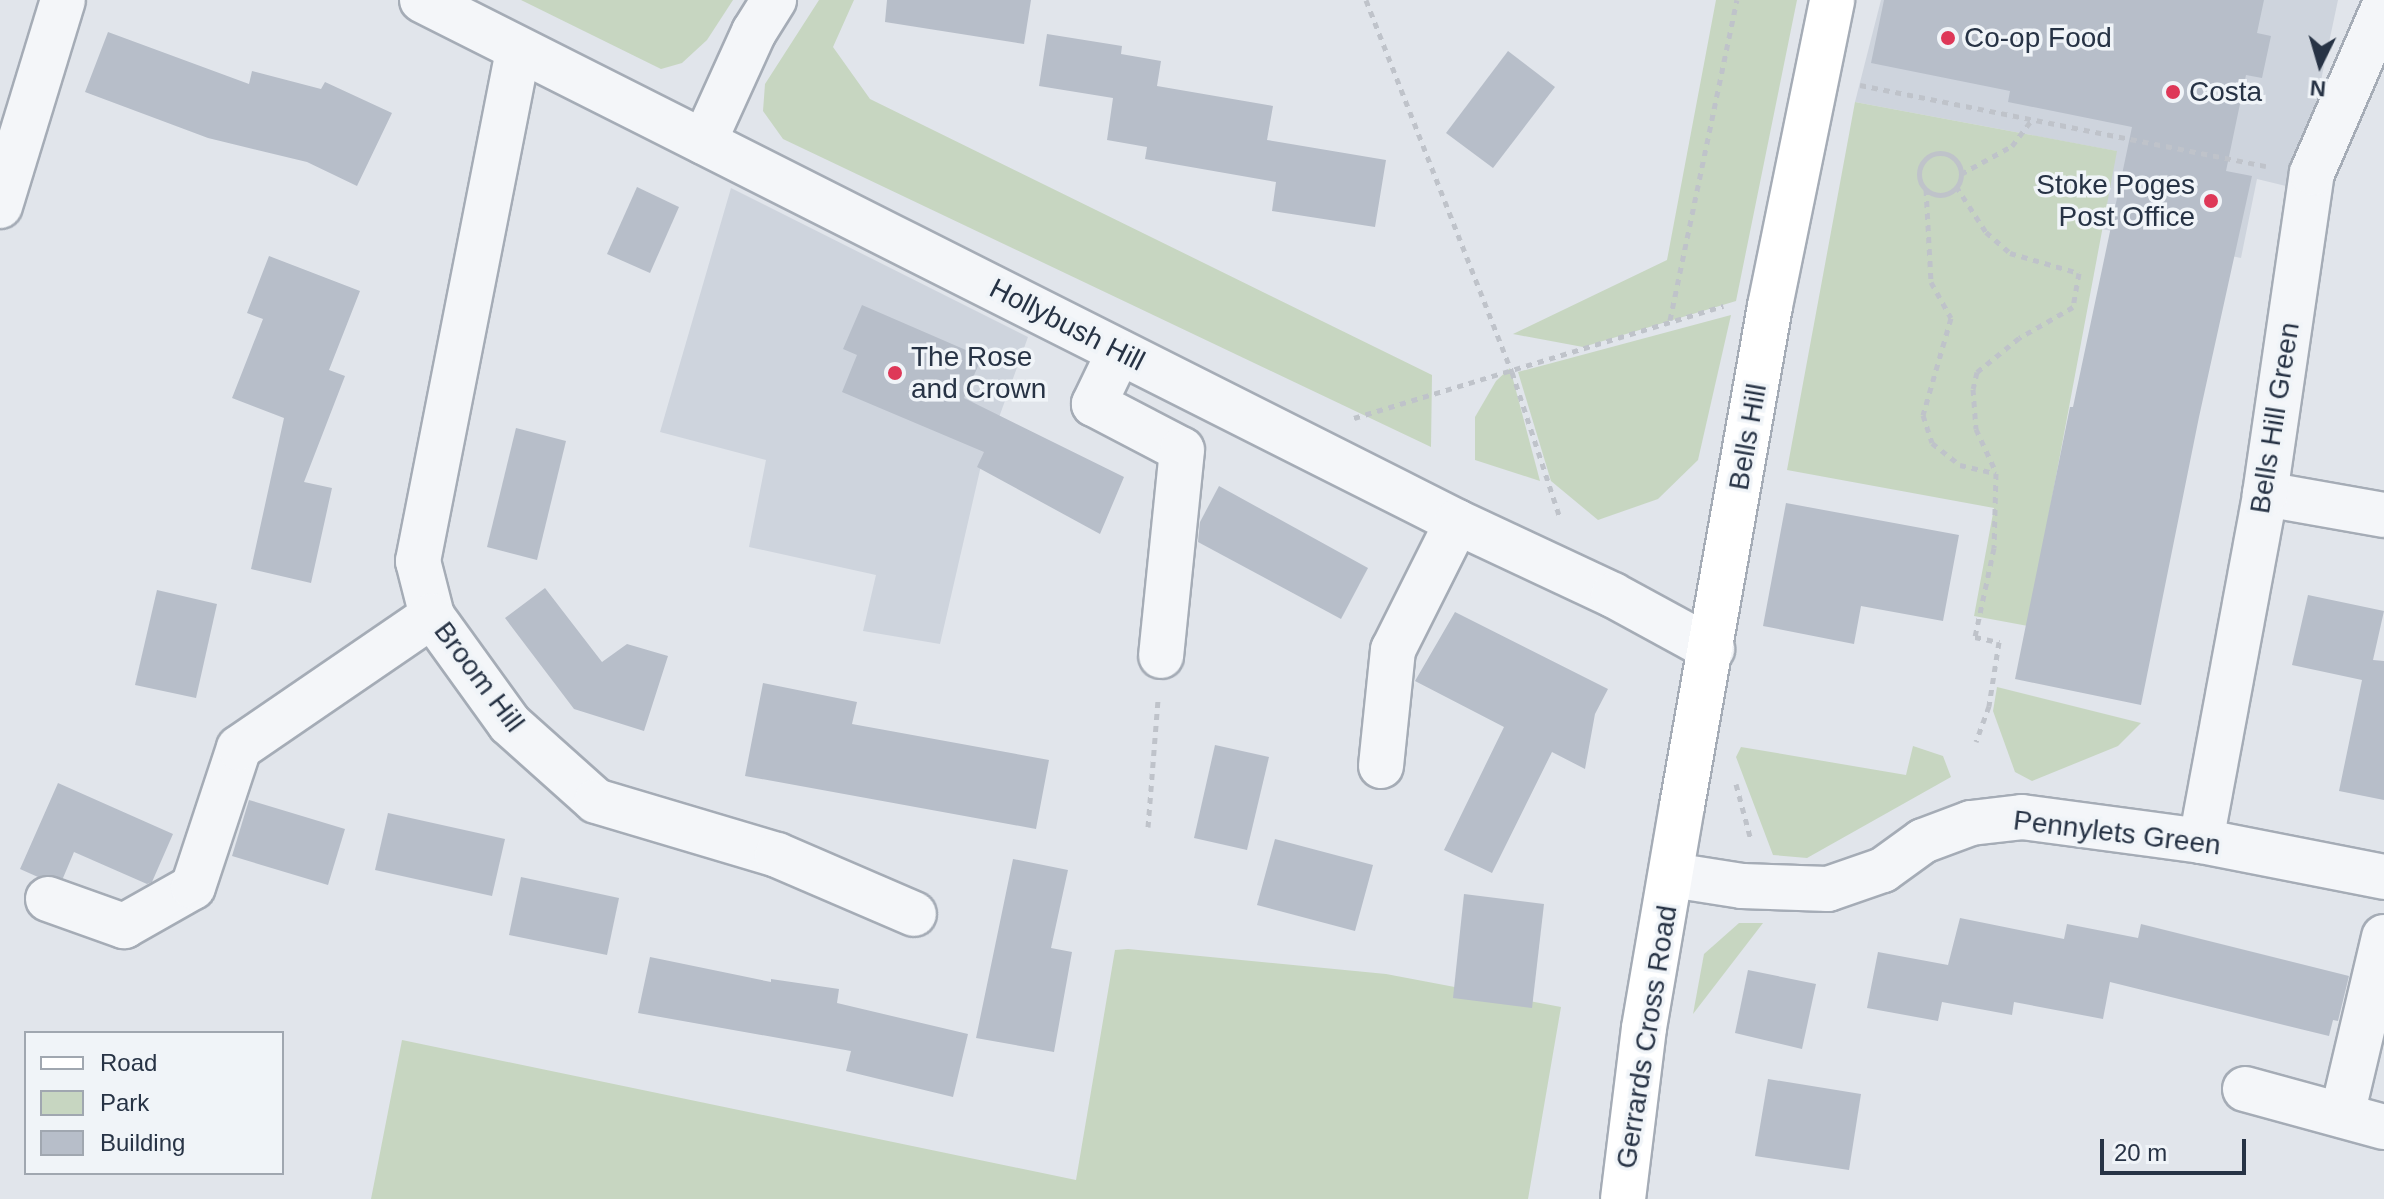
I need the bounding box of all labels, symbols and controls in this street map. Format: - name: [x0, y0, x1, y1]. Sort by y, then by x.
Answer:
- place label: Co-op Food: [1964, 21, 2112, 55]
- north arrow: [2280, 24, 2360, 104]
- marker: Co-op Food: [1939, 29, 1957, 47]
- place label: Costa: [2189, 75, 2262, 109]
- text: N: [2309, 75, 2327, 102]
- marker: Costa: [2164, 83, 2182, 101]
- place label: Stoke Poges Post Office: [2036, 168, 2195, 234]
- marker: Stoke Poges Post Office: [2202, 192, 2220, 210]
- street label: Hollybush Hill: [984, 272, 1150, 378]
- street label: Bells Hill Green: [2243, 320, 2307, 516]
- place label: The Rose and Crown: [911, 340, 1046, 406]
- marker: The Rose and Crown: [886, 364, 904, 382]
- street label: Bells Hill: [1722, 381, 1774, 493]
- street label: Broom Hill: [427, 615, 531, 739]
- street label: Pennylets Green: [2011, 804, 2223, 862]
- street label: Gerrards Cross Road: [1610, 903, 1684, 1171]
- legend: [24, 1031, 284, 1175]
- text: Road: [100, 1049, 157, 1076]
- text: Park: [100, 1089, 149, 1116]
- scale bar: [2104, 1123, 2250, 1173]
- text: Building: [100, 1129, 185, 1156]
- text: 20 m: [2114, 1139, 2167, 1166]

